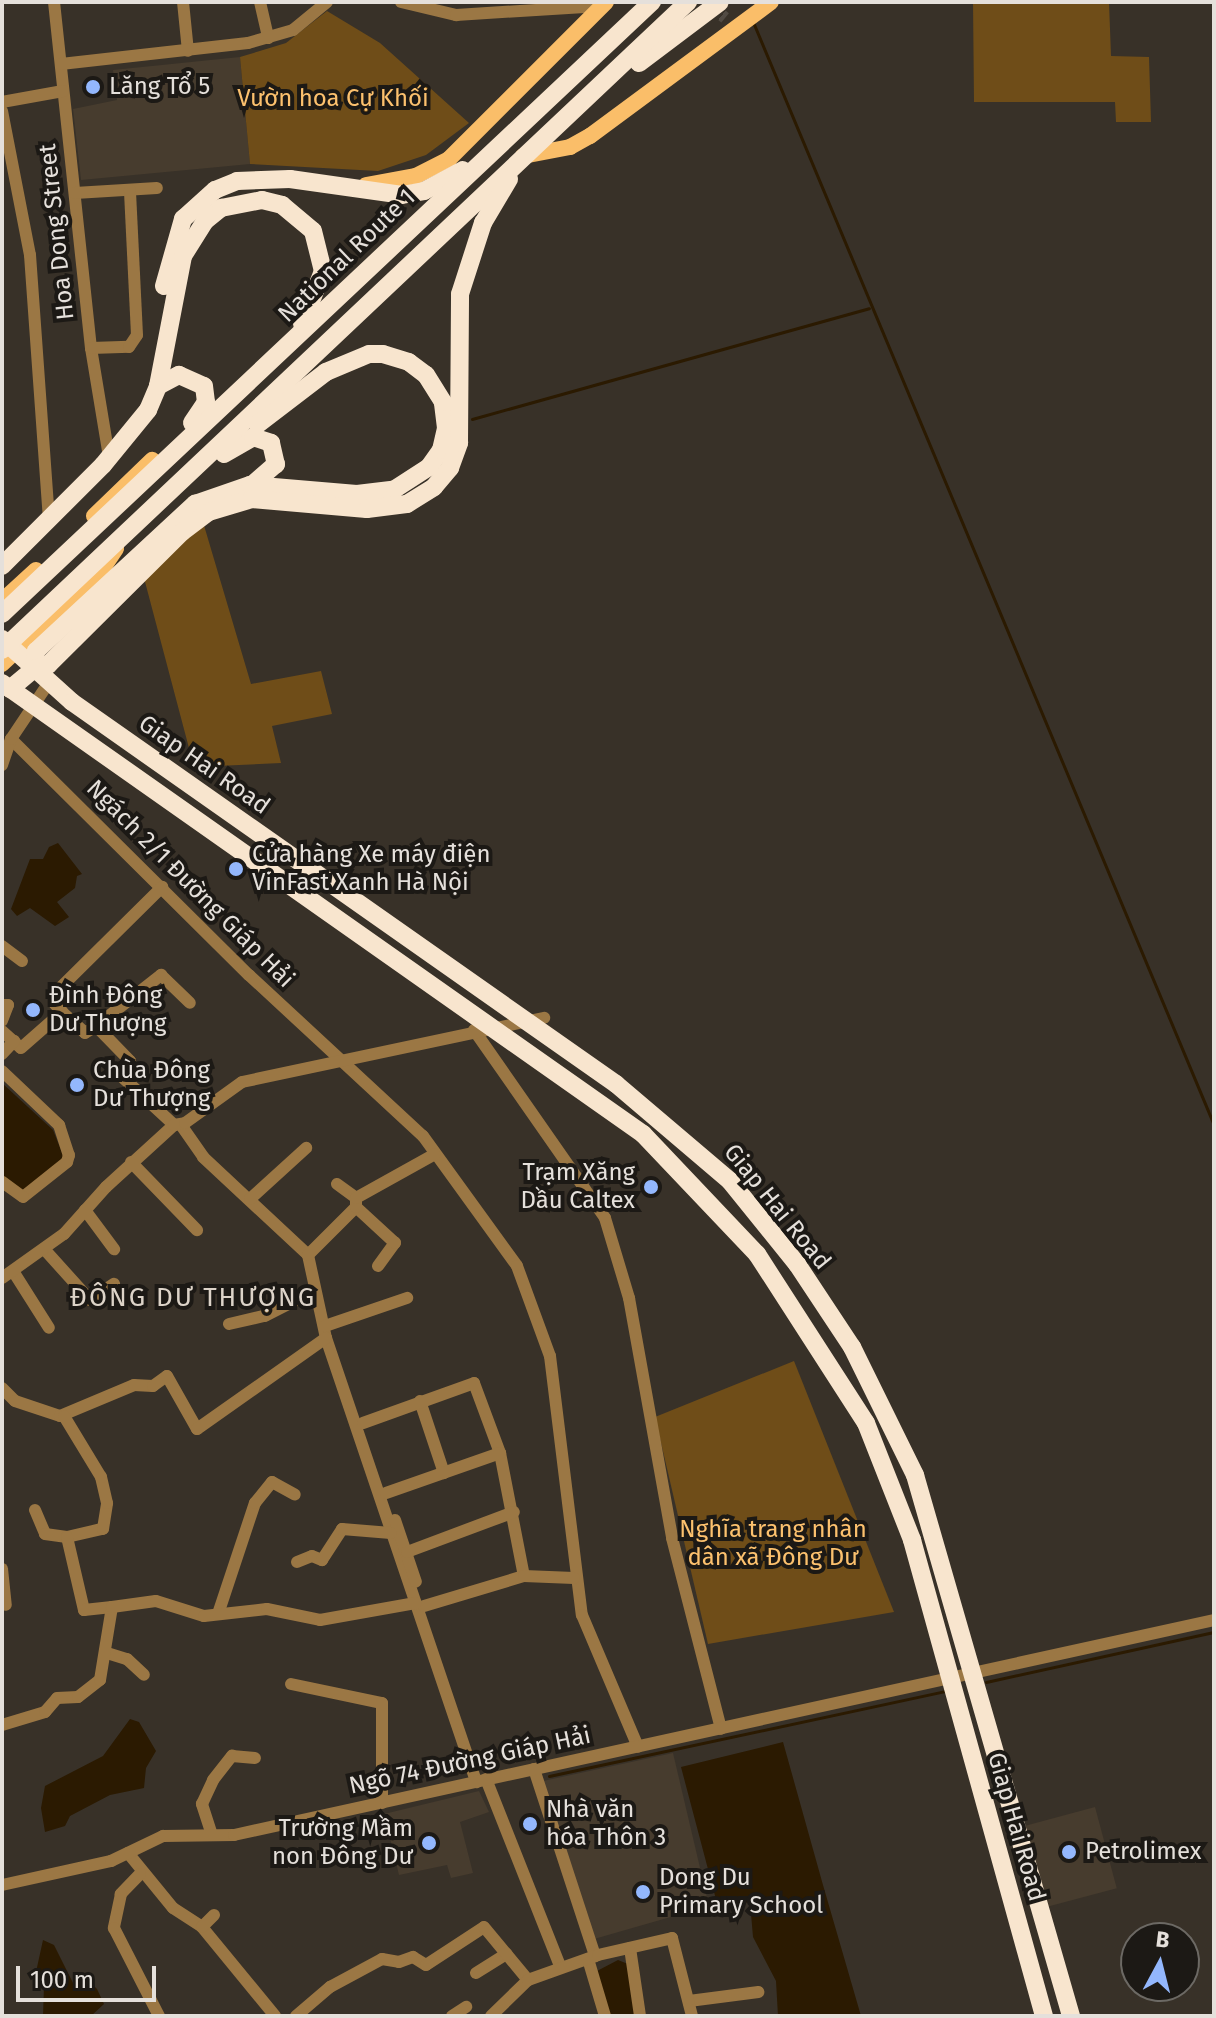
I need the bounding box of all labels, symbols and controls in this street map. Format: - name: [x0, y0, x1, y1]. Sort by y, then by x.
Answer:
- place label: Lăng Tổ 5: [109, 73, 210, 101]
- marker: Lăng Tổ 5: [84, 78, 102, 96]
- park label: Vườn hoa Cự Khối: [237, 85, 429, 113]
- street label: Hoa Dong Street: [33, 142, 81, 322]
- street label: National Route 1: [272, 183, 422, 329]
- street label: Giap Hai Road: [133, 709, 275, 821]
- street label: Ngách 2/1 Đường Giáp Hải: [80, 774, 300, 994]
- place label: Cửa hàng Xe máy điện VinFast Xanh Hà Nội: [252, 841, 490, 897]
- marker: Cửa hàng Xe máy điện VinFast Xanh Hà Nội: [227, 860, 245, 878]
- place label: Đình Đông Dư Thượng: [49, 982, 166, 1038]
- marker: Đình Đông Dư Thượng: [24, 1001, 42, 1019]
- place label: Chùa Đông Dư Thượng: [93, 1057, 210, 1113]
- marker: Chùa Đông Dư Thượng: [68, 1076, 86, 1094]
- street label: Giap Hai Road: [718, 1138, 836, 1276]
- place label: Trạm Xăng Dầu Caltex: [521, 1159, 635, 1215]
- marker: Trạm Xăng Dầu Caltex: [642, 1178, 660, 1196]
- district label: ĐÔNG DƯ THƯỢNG: [70, 1282, 316, 1314]
- park label: Nghĩa trang nhân dân xã Đông Dư: [679, 1516, 867, 1572]
- street label: Ngõ 74 Đường Giáp Hải: [347, 1721, 593, 1801]
- street label: Giap Hai Road: [981, 1749, 1051, 1905]
- place label: Nhà văn hóa Thôn 3: [546, 1796, 666, 1852]
- place label: Trường Mầm non Đông Dư: [272, 1815, 413, 1871]
- marker: Nhà văn hóa Thôn 3: [521, 1815, 539, 1833]
- marker: Trường Mầm non Đông Dư: [420, 1834, 438, 1852]
- place label: Petrolimex: [1085, 1838, 1201, 1866]
- marker: Petrolimex: [1060, 1843, 1078, 1861]
- place label: Dong Du Primary School: [659, 1864, 823, 1920]
- marker: Dong Du Primary School: [634, 1883, 652, 1901]
- north arrow: [1120, 1922, 1200, 2002]
- text: B: [1154, 1925, 1171, 1954]
- scale bar: [20, 1950, 160, 2000]
- text: 100 m: [30, 1966, 94, 1994]

